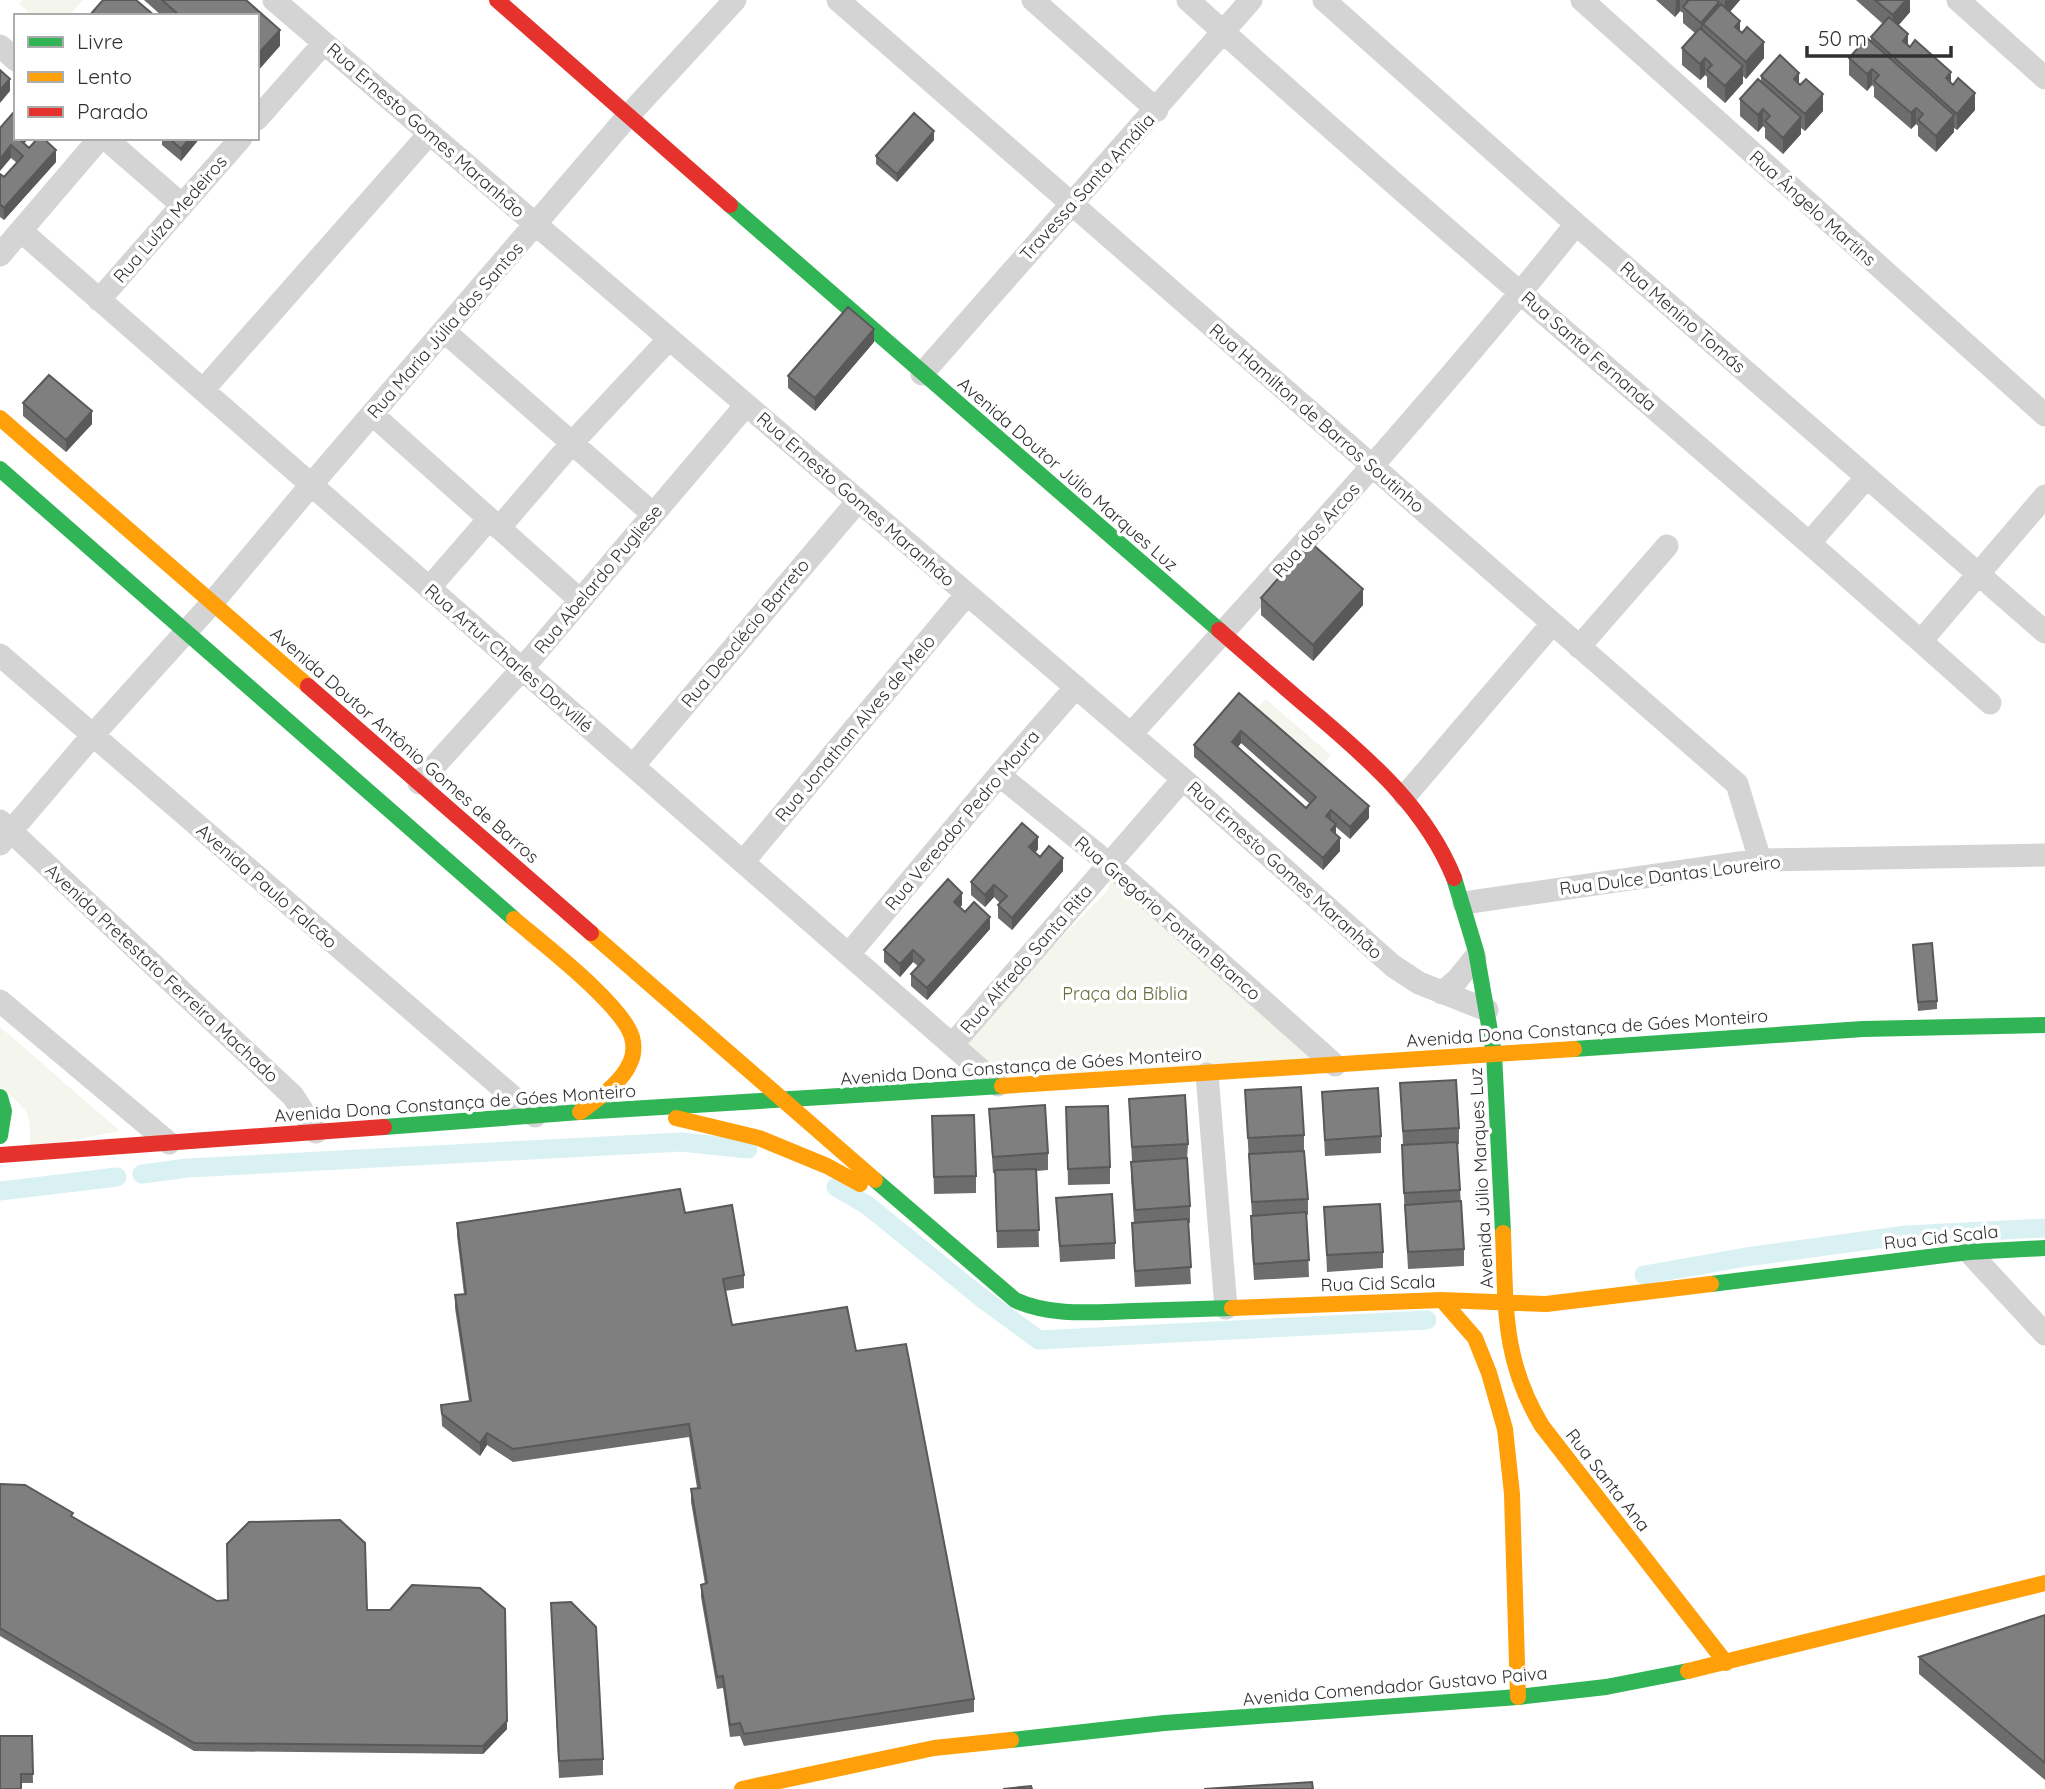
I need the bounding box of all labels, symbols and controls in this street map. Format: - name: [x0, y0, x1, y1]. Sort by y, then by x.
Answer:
- legend: [14, 14, 259, 140]
- scale bar: [1807, 14, 1951, 58]
- text: 50 m: [1818, 25, 1867, 51]
- text: Livre: [77, 28, 123, 54]
- street label: Rua Ernesto Gomes Maranhão: [322, 38, 530, 222]
- text: Lento: [77, 63, 132, 89]
- text: Parado: [77, 98, 148, 124]
- street label: Travessa Santa Amália: [1015, 108, 1159, 266]
- street label: Rua Ângelo Martins: [1745, 145, 1881, 271]
- street label: Rua Luíza Medeiros: [108, 150, 232, 288]
- street label: Rua Maria Júlia dos Santos: [362, 237, 528, 423]
- street label: Rua Menino Tomás: [1616, 256, 1750, 378]
- street label: Rua Santa Fernanda: [1517, 286, 1661, 416]
- street label: Rua Hamilton de Barros Soutinho: [1205, 318, 1429, 518]
- street label: Avenida Doutor Júlio Marques Luz: [953, 372, 1183, 576]
- street label: Rua Ernesto Gomes Maranhão: [752, 407, 960, 591]
- street label: Rua dos Arcos: [1267, 478, 1365, 582]
- street label: Rua Abelardo Pugliese: [529, 500, 667, 658]
- street label: Rua Deoclécio Barreto: [676, 554, 814, 712]
- street label: Rua Artur Charles Dorvillé: [420, 579, 598, 737]
- street label: Avenida Doutor Antônio Gomes de Barros: [266, 622, 544, 868]
- street label: Rua Jonathan Alves de Melo: [770, 630, 940, 826]
- street label: Rua Vereador Pedro Moura: [880, 725, 1044, 915]
- street label: Rua Ernesto Gomes Maranhão: [1183, 776, 1387, 964]
- street label: Avenida Paulo Falcão: [192, 819, 342, 953]
- street label: Rua Gregório Fontan Branco: [1070, 831, 1266, 1005]
- street label: Rua Dulce Dantas Loureiro: [1558, 850, 1782, 900]
- street label: Avenida Pretestato Ferreira Machado: [41, 859, 283, 1087]
- street label: Rua Alfredo Santa Rita: [955, 880, 1097, 1038]
- park label: Praça da Bíblia: [1062, 982, 1188, 1005]
- street label: Avenida Dona Constança de Góes Monteiro: [1405, 1004, 1769, 1052]
- street label: Avenida Dona Constança de Góes Monteiro: [839, 1042, 1203, 1090]
- street label: Avenida Júlio Marques Luz: [1464, 1067, 1498, 1289]
- street label: Avenida Dona Constança de Góes Monteiro: [273, 1079, 637, 1127]
- street label: Rua Cid Scala: [1883, 1220, 1999, 1254]
- street label: Rua Cid Scala: [1320, 1270, 1436, 1296]
- street label: Rua Santa Ana: [1561, 1424, 1655, 1536]
- street label: Avenida Comendador Gustavo Paiva: [1242, 1661, 1548, 1711]

